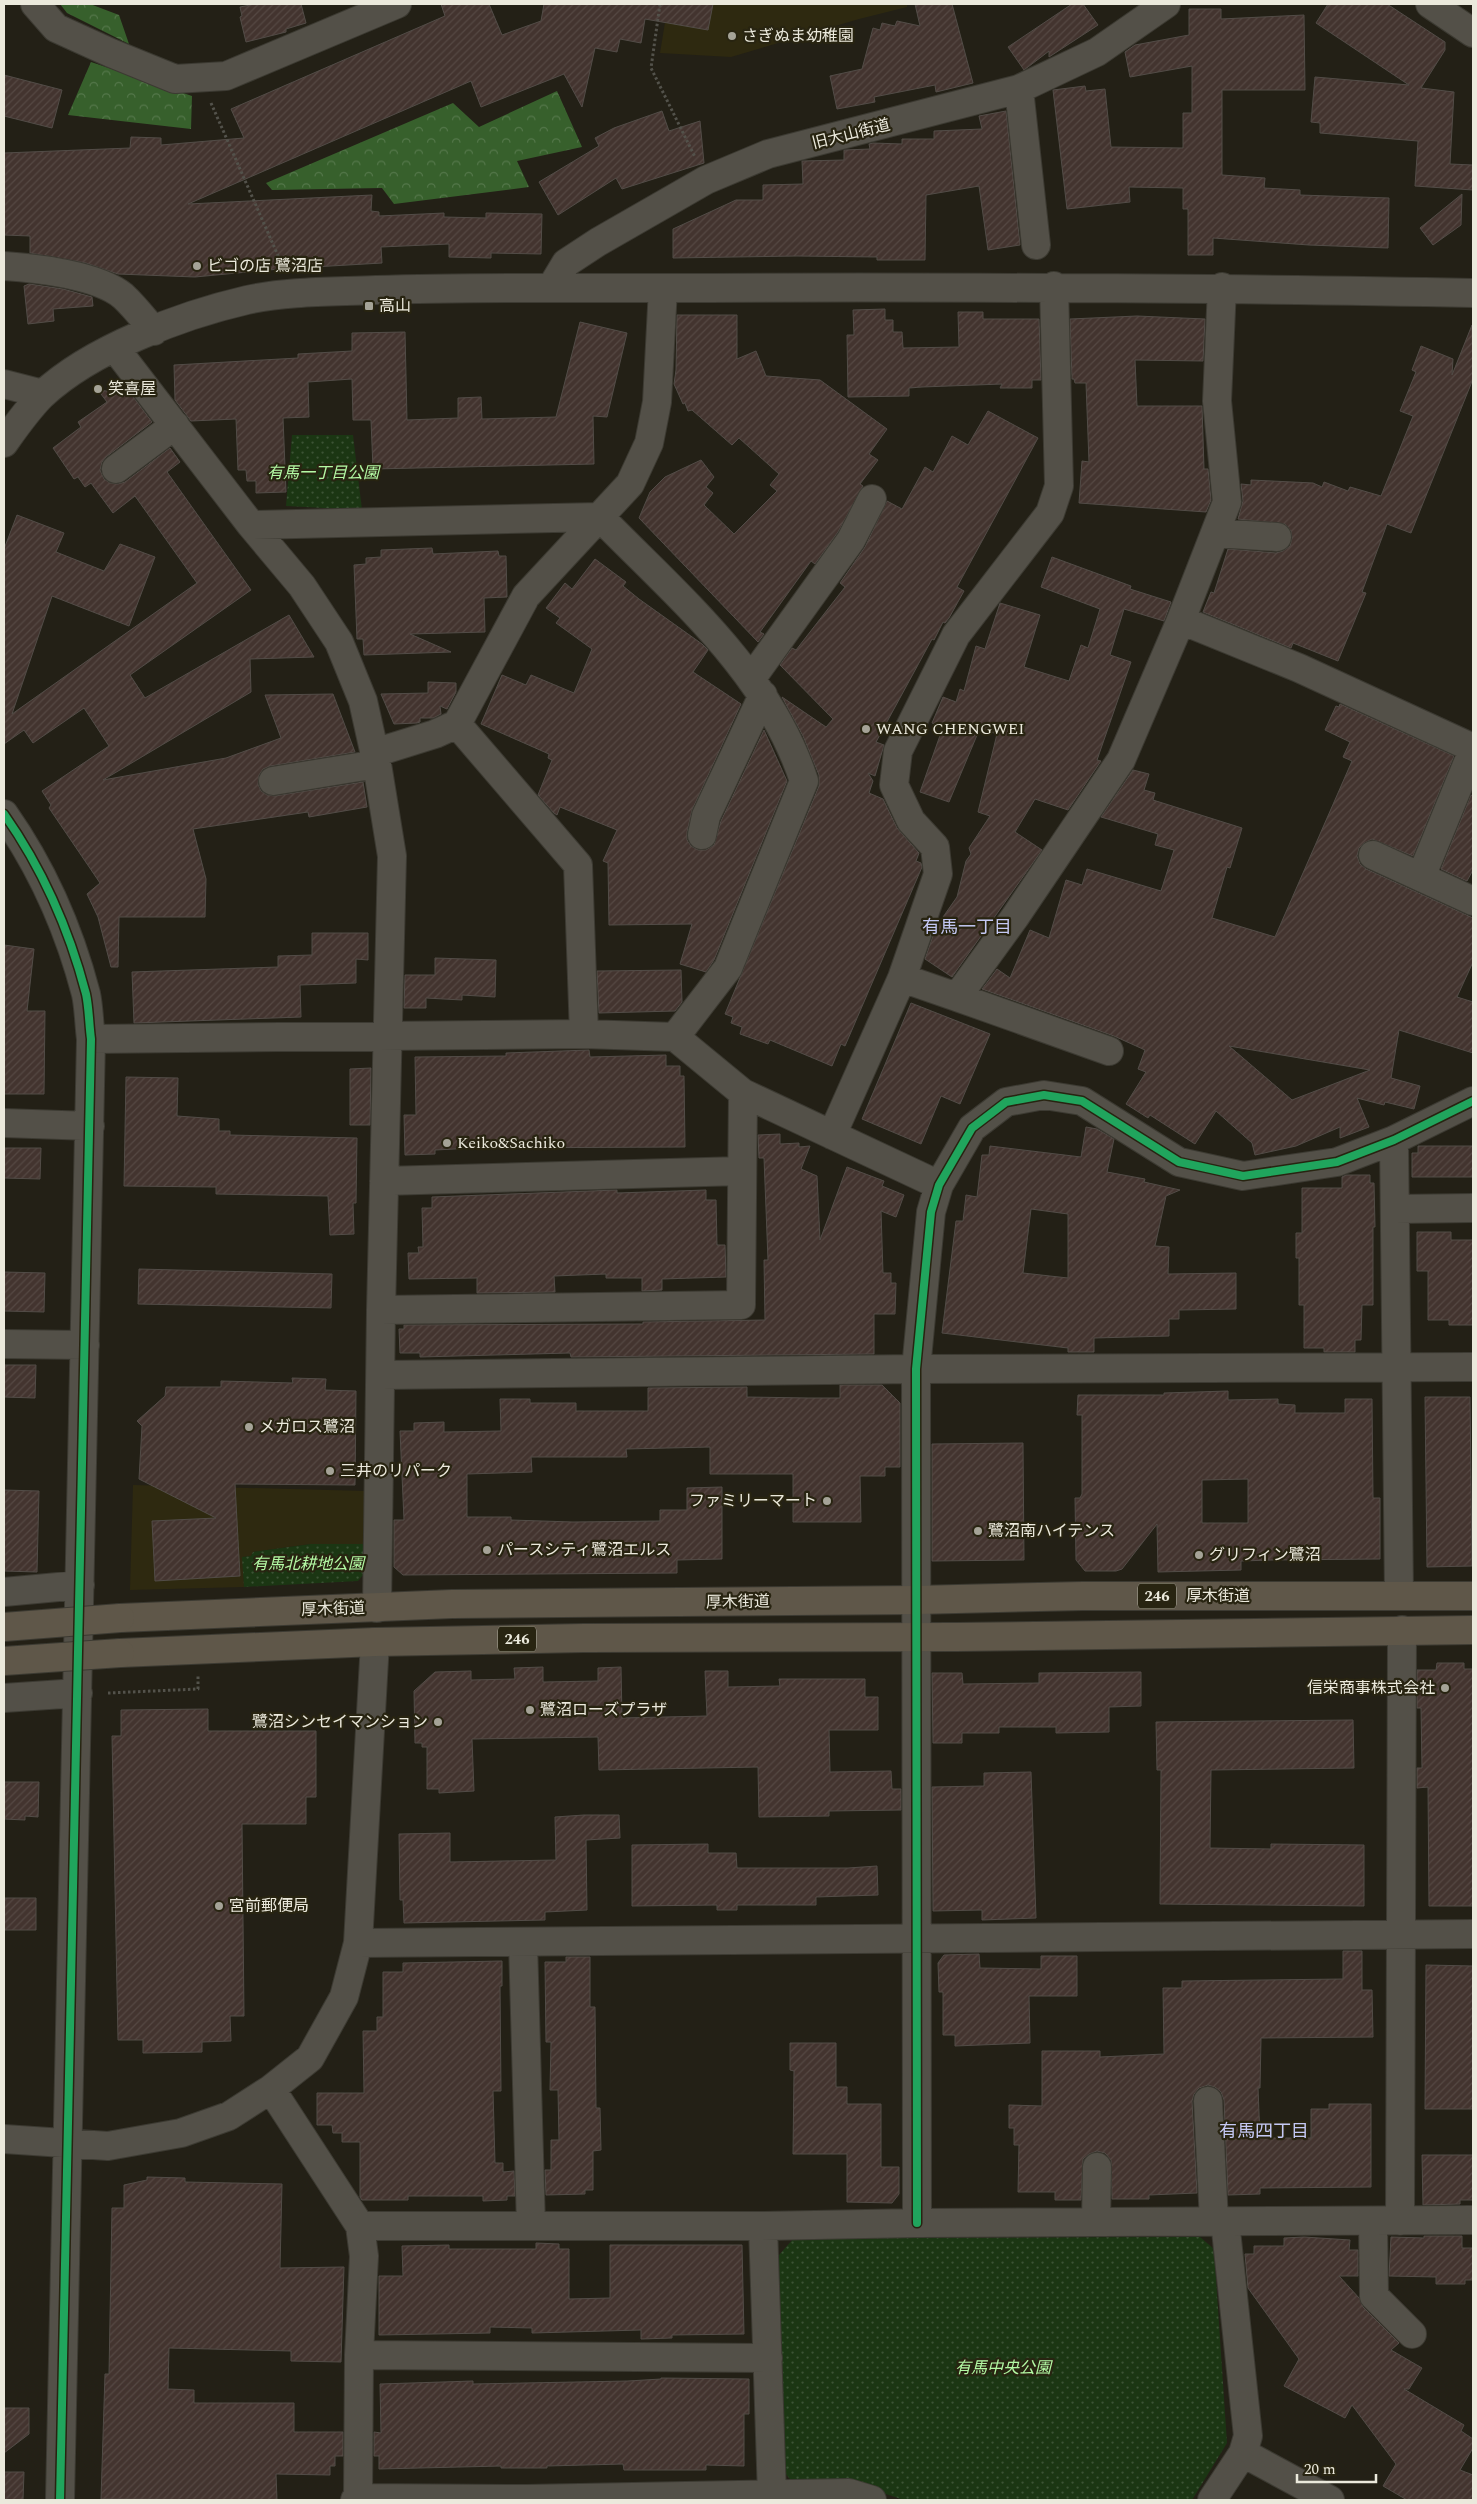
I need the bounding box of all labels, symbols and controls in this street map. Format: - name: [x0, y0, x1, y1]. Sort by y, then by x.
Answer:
- place label: さぎぬま幼稚園: [742, 24, 854, 48]
- marker: さぎぬま幼稚園: [726, 30, 738, 42]
- street label: 旧大山街道: [809, 113, 893, 155]
- place label: ビゴの店 鷺沼店: [207, 254, 323, 278]
- marker: ビゴの店 鷺沼店: [191, 260, 203, 272]
- place label: 高山: [379, 294, 411, 318]
- marker: 高山: [363, 300, 375, 312]
- place label: 笑喜屋: [108, 377, 156, 401]
- marker: 笑喜屋: [92, 383, 104, 395]
- park label: 有馬一丁目公園: [267, 461, 381, 485]
- place label: WANG CHENGWEI: [876, 717, 1024, 741]
- marker: WANG CHENGWEI: [860, 723, 872, 735]
- district label: 有馬一丁目: [922, 914, 1012, 941]
- place label: Keiko&Sachiko: [457, 1131, 565, 1155]
- marker: Keiko&Sachiko: [441, 1137, 453, 1149]
- place label: メガロス鷺沼: [259, 1415, 355, 1439]
- marker: メガロス鷺沼: [243, 1421, 255, 1433]
- place label: 三井のリパーク: [340, 1459, 452, 1483]
- marker: 三井のリパーク: [324, 1465, 336, 1477]
- place label: ファミリーマート: [689, 1489, 817, 1513]
- marker: ファミリーマート: [821, 1495, 833, 1507]
- place label: 鷺沼南ハイテンス: [988, 1519, 1115, 1543]
- marker: 鷺沼南ハイテンス: [972, 1525, 984, 1537]
- place label: パースシティ鷺沼エルス: [497, 1538, 671, 1562]
- place label: グリフィン鷺沼: [1209, 1543, 1321, 1567]
- marker: パースシティ鷺沼エルス: [481, 1544, 493, 1556]
- marker: グリフィン鷺沼: [1193, 1549, 1205, 1561]
- park label: 有馬北耕地公園: [252, 1552, 366, 1576]
- road number: 246: [1138, 1584, 1176, 1608]
- street label: 厚木街道: [1186, 1584, 1250, 1608]
- street label: 厚木街道: [706, 1589, 770, 1615]
- street label: 厚木街道: [301, 1596, 365, 1622]
- road number: 246: [498, 1626, 536, 1652]
- place label: 信栄商事株式会社: [1307, 1676, 1435, 1700]
- marker: 信栄商事株式会社: [1439, 1682, 1451, 1694]
- place label: 鷺沼ローズプラザ: [540, 1698, 667, 1722]
- marker: 鷺沼ローズプラザ: [524, 1704, 536, 1716]
- place label: 鷺沼シンセイマンション: [252, 1710, 428, 1734]
- marker: 鷺沼シンセイマンション: [432, 1716, 444, 1728]
- place label: 宮前郵便局: [229, 1894, 309, 1918]
- marker: 宮前郵便局: [213, 1900, 225, 1912]
- district label: 有馬四丁目: [1219, 2118, 1309, 2145]
- park label: 有馬中央公園: [955, 2356, 1053, 2380]
- scale bar: [1297, 2452, 1376, 2484]
- text: 20 m: [1304, 2458, 1336, 2481]

